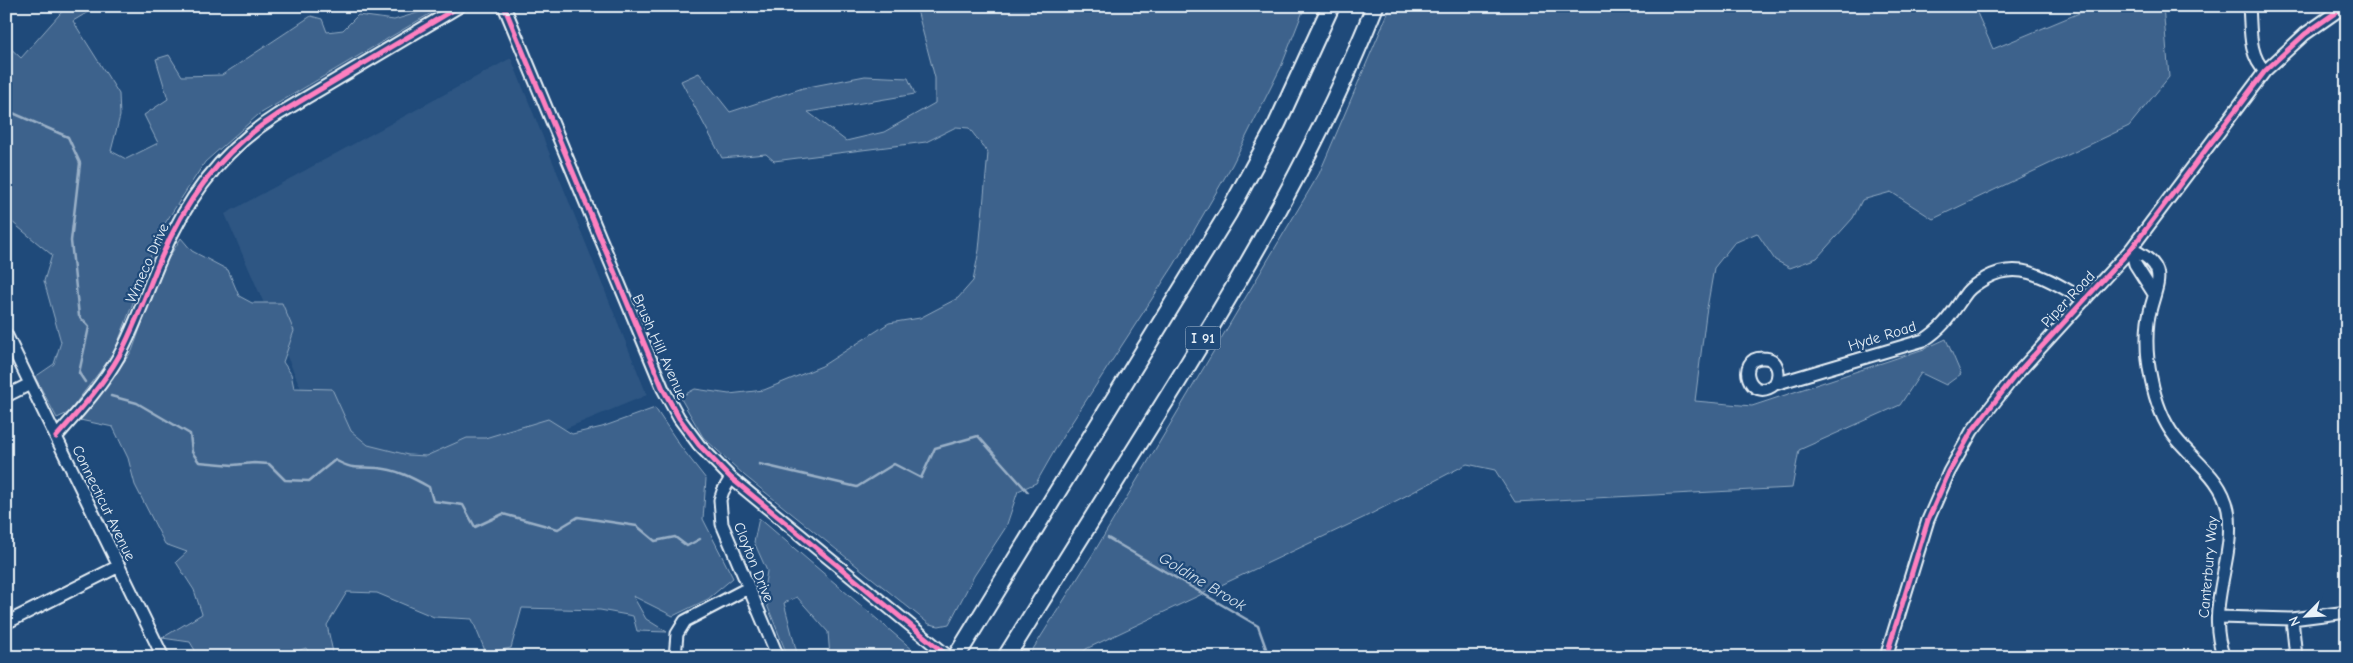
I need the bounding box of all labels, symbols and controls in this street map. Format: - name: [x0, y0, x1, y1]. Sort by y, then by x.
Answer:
- street label: Wmeco Drive: [121, 220, 173, 306]
- street label: Piper Road: [2037, 267, 2099, 331]
- street label: Brush Hill Avenue: [629, 291, 692, 403]
- street label: Hyde Road: [1846, 317, 1918, 355]
- road number: I 91: [1186, 326, 1220, 349]
- street label: Connecticut Avenue: [68, 442, 140, 564]
- street label: Canterbury Way: [2195, 515, 2221, 619]
- street label: Clayton Drive: [730, 520, 778, 605]
- water label: Goldine Brook: [1156, 549, 1249, 615]
- north arrow: [2280, 590, 2330, 640]
- text: N: [2285, 613, 2304, 629]

